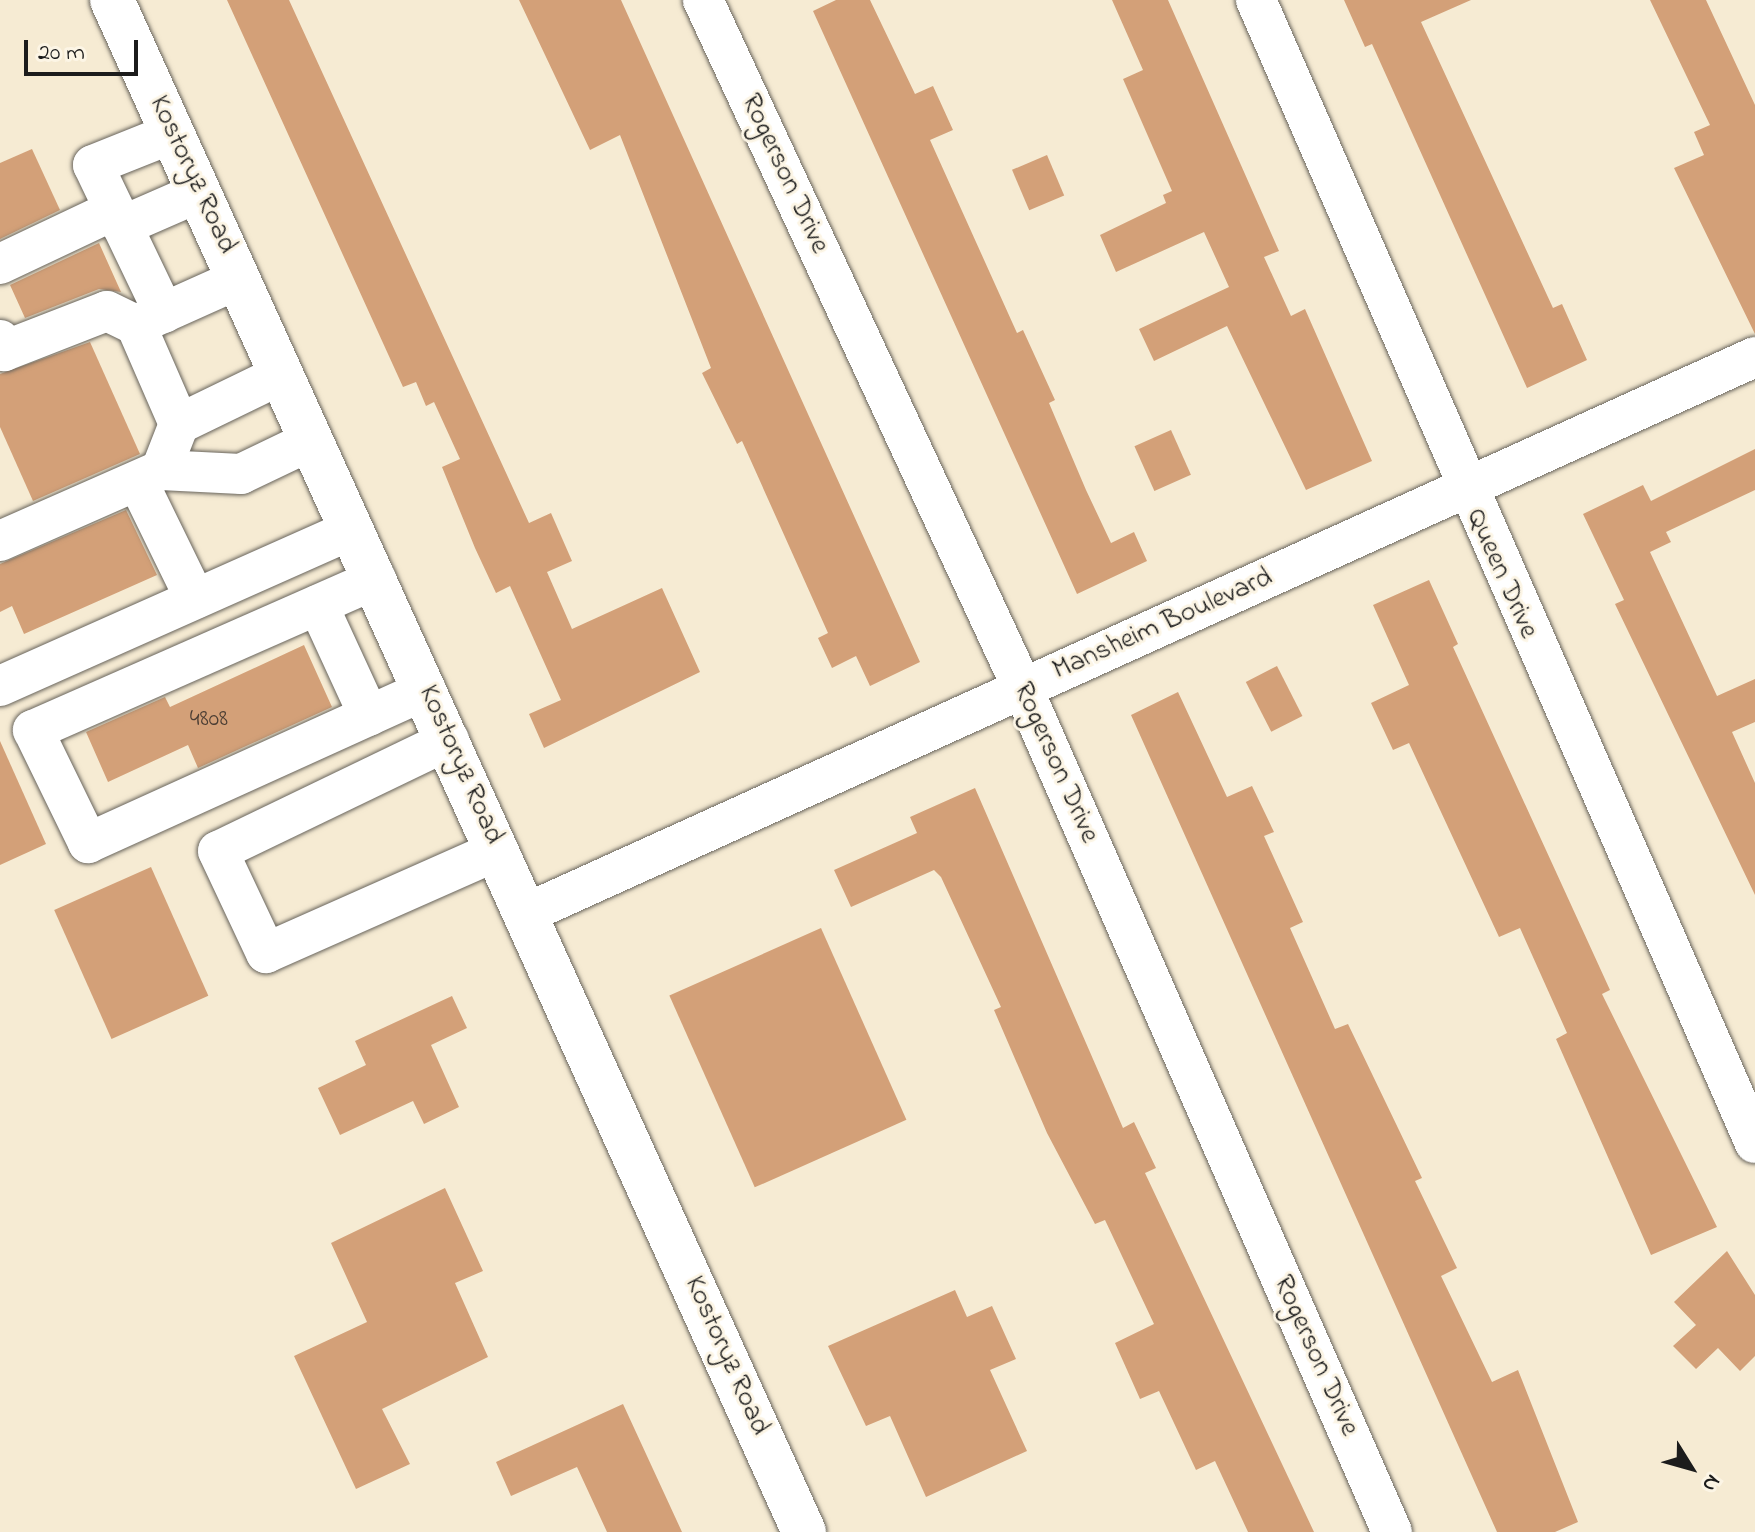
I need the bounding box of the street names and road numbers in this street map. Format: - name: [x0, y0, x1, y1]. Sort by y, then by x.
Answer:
- street label: Rogerson Drive: [732, 89, 836, 259]
- street label: Kostoryz Road: [141, 91, 243, 259]
- street label: Queen Drive: [1458, 504, 1544, 644]
- street label: Mansheim Boulevard: [1048, 562, 1278, 688]
- street label: Rogerson Drive: [1005, 678, 1105, 848]
- street label: Kostoryz Road: [410, 680, 510, 850]
- street label: Kostoryz Road: [676, 1271, 776, 1441]
- street label: Rogerson Drive: [1265, 1271, 1365, 1441]

